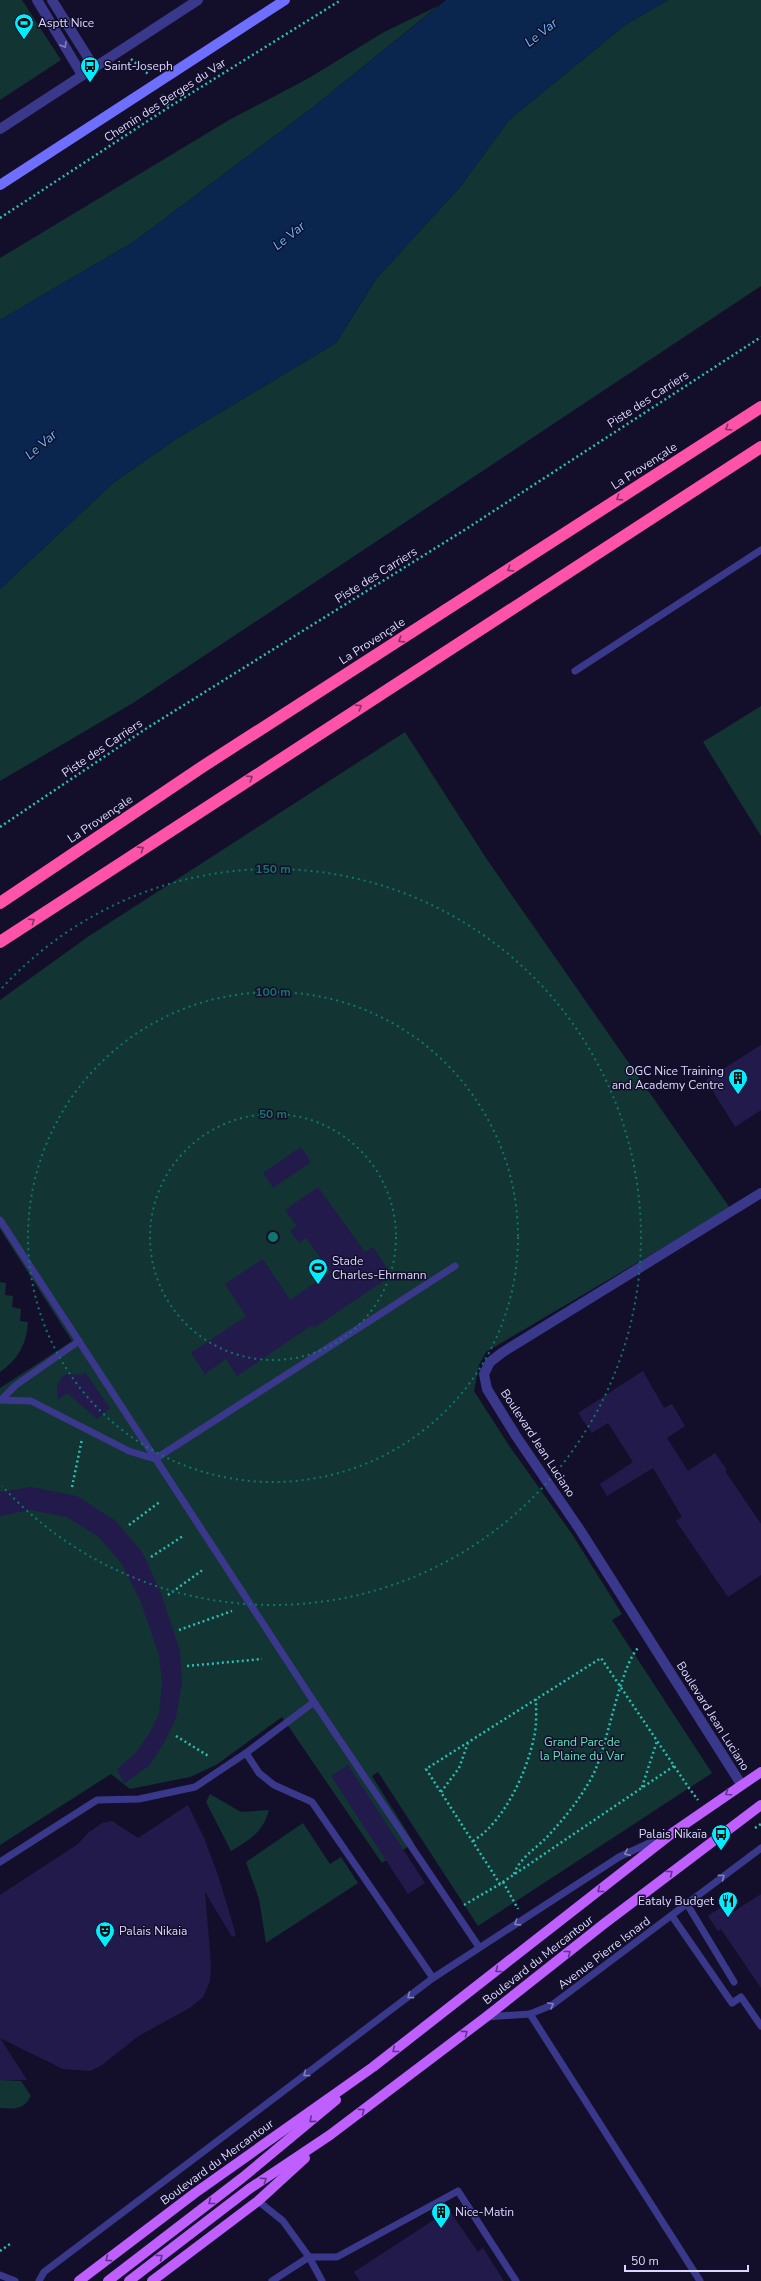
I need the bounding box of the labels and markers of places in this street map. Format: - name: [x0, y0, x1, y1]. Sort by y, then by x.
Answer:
- sports icon: Asptt Nice: [13, 12, 35, 40]
- place label: Asptt Nice: [38, 15, 94, 31]
- bus stop icon: Saint-Joseph: [79, 55, 101, 83]
- place label: Saint-Joseph: [104, 58, 173, 74]
- place label: OGC Nice Training and Academy Centre: [612, 1063, 724, 1093]
- building icon: OGC Nice Training and Academy Centre: [727, 1067, 749, 1095]
- centre of rings: [266, 1230, 280, 1244]
- place label: Stade Charles-Ehrmann: [332, 1253, 427, 1283]
- sports icon: Stade Charles-Ehrmann: [307, 1257, 329, 1285]
- bus stop icon: Palais Nikaïa: [710, 1823, 732, 1851]
- place label: Palais Nikaïa: [639, 1826, 707, 1842]
- restaurant icon: Eataly Budget: [717, 1890, 739, 1918]
- place label: Eataly Budget: [638, 1893, 715, 1909]
- theatre icon: Palais Nikaia: [94, 1920, 116, 1948]
- place label: Palais Nikaia: [119, 1923, 187, 1939]
- building icon: Nice-Matin: [430, 2201, 452, 2229]
- place label: Nice-Matin: [455, 2204, 514, 2220]

